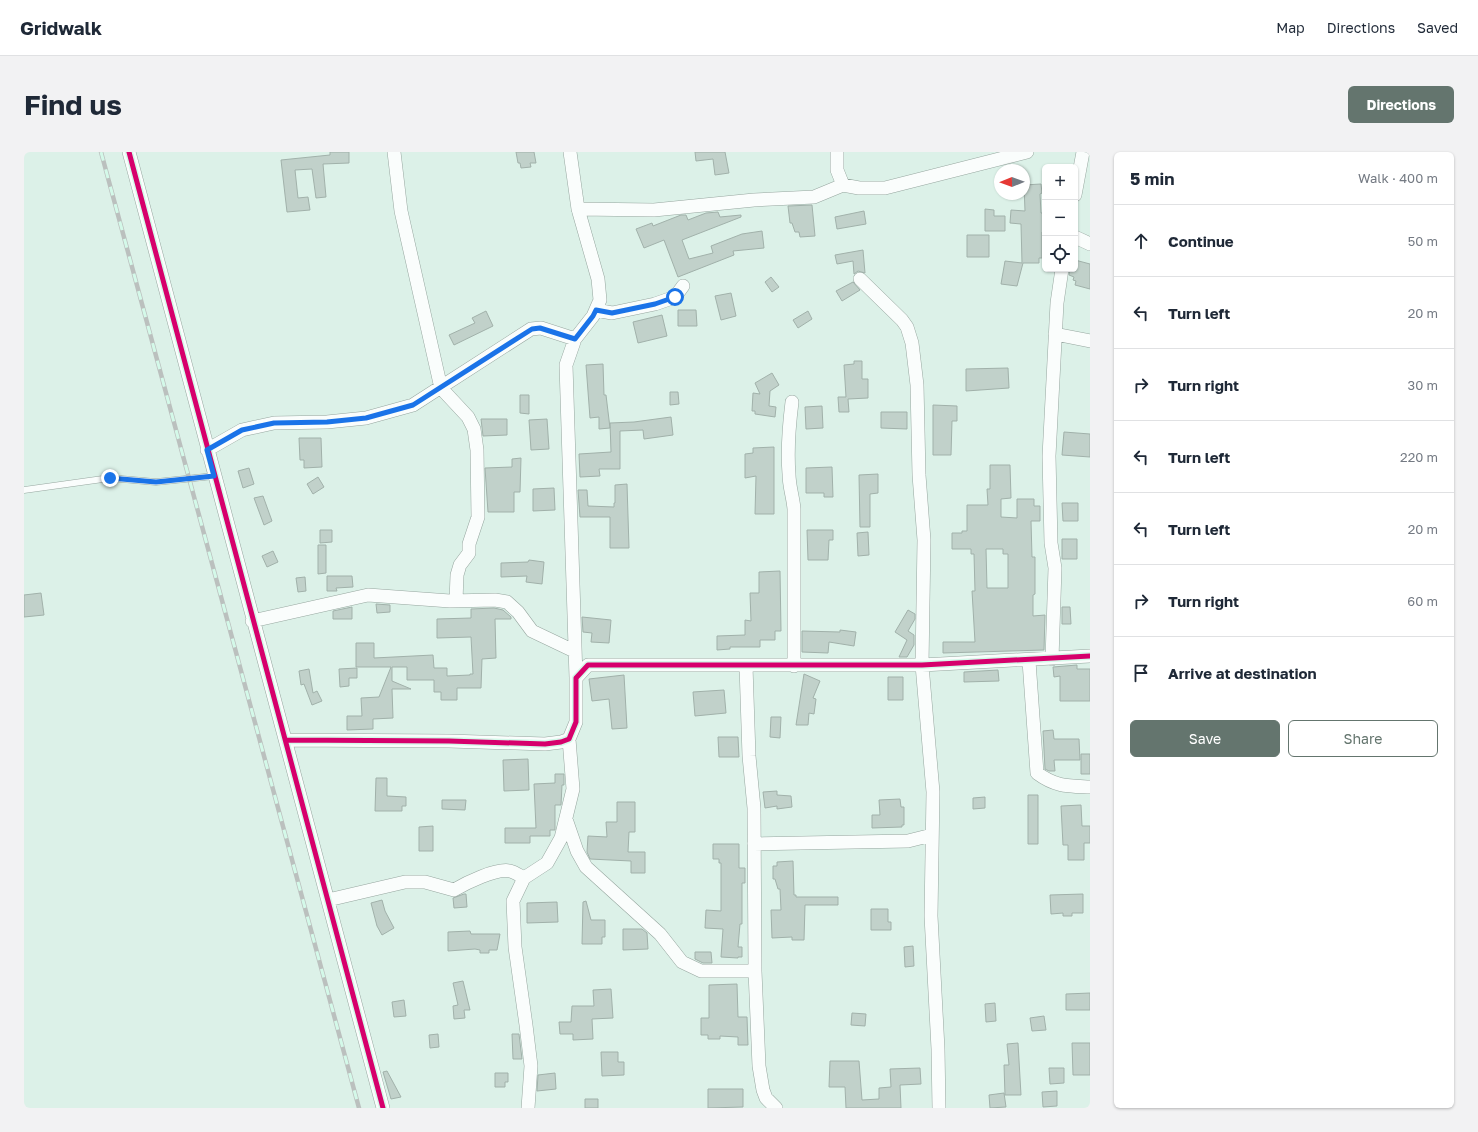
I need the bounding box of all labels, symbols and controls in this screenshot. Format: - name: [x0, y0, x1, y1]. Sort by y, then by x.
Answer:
- text: Gridwalk: [20, 16, 102, 39]
- text: Map: [1276, 19, 1305, 36]
- text: Directions: [1327, 19, 1395, 36]
- text: Saved: [1417, 19, 1458, 36]
- button: Directions: [1348, 86, 1454, 123]
- text: Find us: [24, 88, 122, 121]
- north arrow: [994, 164, 1030, 200]
- map controls: [1042, 164, 1078, 272]
- button: +: [1042, 164, 1078, 200]
- text: 5 min: [1130, 168, 1174, 189]
- text: Walk · 400 m: [1358, 170, 1438, 186]
- button: −: [1042, 200, 1078, 236]
- icon: ahead: [1130, 230, 1152, 252]
- text: Continue: [1168, 232, 1234, 250]
- text: 50 m: [1408, 233, 1438, 249]
- button: locate: [1042, 236, 1078, 272]
- route start: [666, 288, 684, 306]
- icon: left: [1130, 302, 1152, 324]
- text: Turn left: [1168, 304, 1230, 322]
- text: 20 m: [1408, 305, 1438, 321]
- icon: right: [1130, 374, 1152, 396]
- text: Turn right: [1168, 376, 1239, 394]
- text: 30 m: [1408, 377, 1438, 393]
- icon: left: [1130, 446, 1152, 468]
- text: Turn left: [1168, 448, 1230, 466]
- text: 220 m: [1400, 449, 1438, 465]
- route end: [101, 469, 119, 487]
- icon: left: [1130, 518, 1152, 540]
- text: Turn left: [1168, 520, 1230, 538]
- text: 20 m: [1408, 521, 1438, 537]
- icon: right: [1130, 590, 1152, 612]
- text: Turn right: [1168, 592, 1239, 610]
- text: 60 m: [1407, 593, 1438, 609]
- icon: arrive: [1130, 662, 1152, 684]
- text: Arrive at destination: [1168, 664, 1317, 682]
- button: Save: [1130, 720, 1280, 757]
- button: Share: [1288, 720, 1438, 757]

